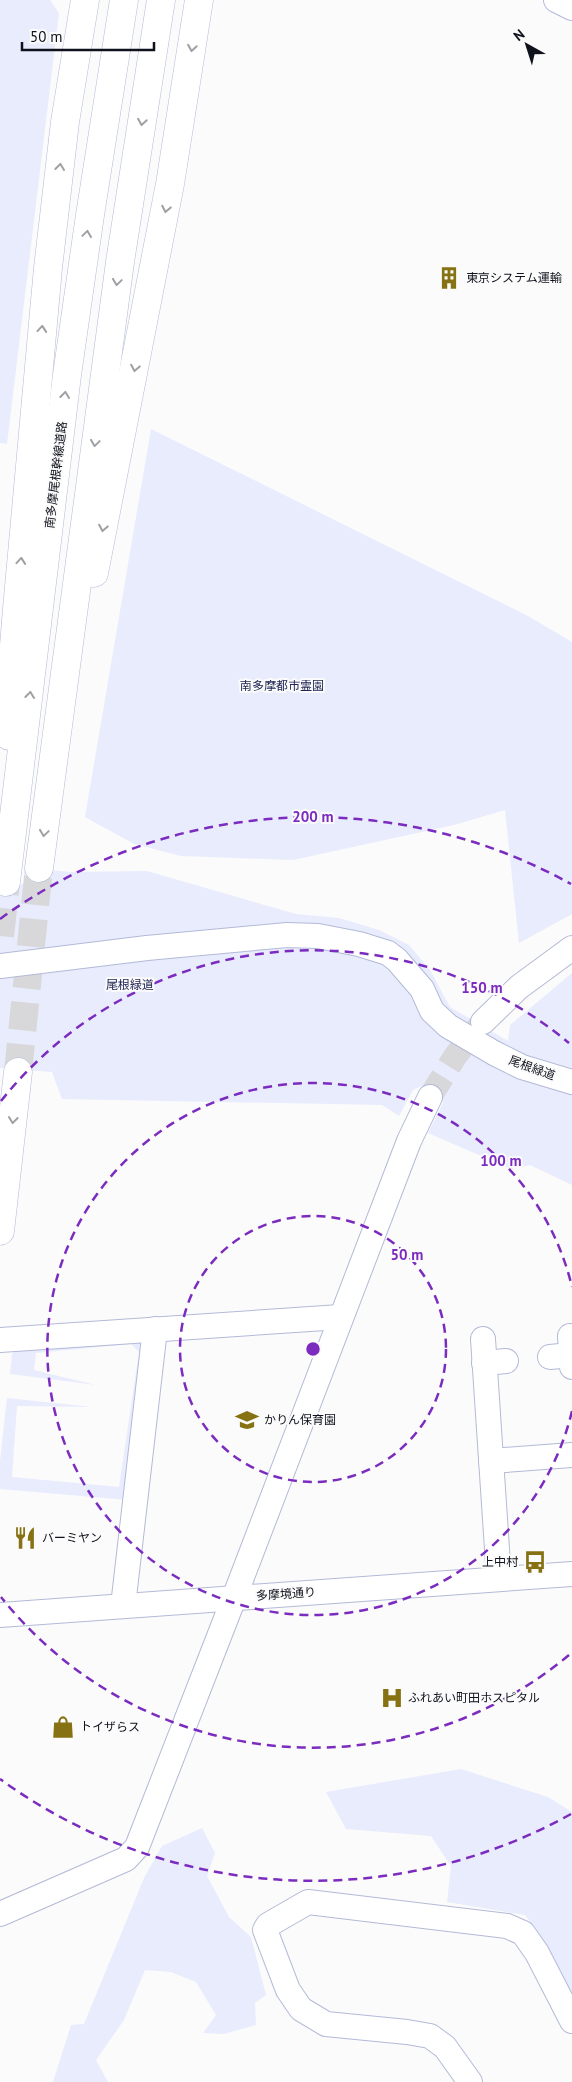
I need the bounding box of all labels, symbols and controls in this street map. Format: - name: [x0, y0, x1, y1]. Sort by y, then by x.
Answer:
- scale bar: [22, 20, 155, 52]
- north arrow: [502, 20, 552, 70]
- text: N: [510, 25, 528, 45]
- text: 50 m: [30, 27, 63, 46]
- one-way arrow: [187, 44, 197, 53]
- one-way arrow: [137, 118, 148, 126]
- one-way arrow: [54, 163, 65, 171]
- one-way arrow: [161, 204, 171, 213]
- one-way arrow: [81, 229, 92, 237]
- building icon: 東京システム運輸: [436, 265, 462, 291]
- place label: 東京システム運輸: [466, 270, 562, 285]
- one-way arrow: [112, 279, 123, 287]
- one-way arrow: [37, 325, 48, 333]
- one-way arrow: [131, 364, 141, 373]
- one-way arrow: [59, 390, 70, 398]
- street label: 南多摩尾根幹線道路: [41, 420, 70, 529]
- one-way arrow: [90, 439, 100, 448]
- one-way arrow: [99, 523, 109, 532]
- one-way arrow: [15, 556, 26, 564]
- park label: 南多摩都市霊園: [240, 678, 324, 693]
- one-way arrow: [24, 691, 35, 699]
- text: 200 m: [292, 807, 334, 826]
- one-way arrow: [39, 829, 50, 837]
- park label: 尾根緑道: [106, 977, 154, 992]
- text: 150 m: [461, 978, 503, 997]
- street label: 尾根緑道: [507, 1052, 557, 1083]
- one-way arrow: [8, 1117, 19, 1125]
- text: 100 m: [480, 1151, 522, 1170]
- text: 50 m: [391, 1245, 423, 1264]
- centre of rings: [304, 1340, 322, 1358]
- school or university icon: かりん保育園: [234, 1407, 260, 1433]
- place label: かりん保育園: [264, 1412, 336, 1427]
- restaurant icon: バーミヤン: [12, 1525, 38, 1551]
- place label: バーミヤン: [42, 1530, 102, 1545]
- bus stop icon: 上中村: [522, 1549, 548, 1575]
- place label: 上中村: [482, 1554, 519, 1569]
- street label: 多摩境通り: [256, 1584, 316, 1603]
- hospital icon: ふれあい町田ホスピタル: [379, 1685, 405, 1711]
- place label: ふれあい町田ホスピタル: [408, 1690, 540, 1705]
- shop icon: トイザらス: [50, 1714, 76, 1740]
- place label: トイザらス: [80, 1719, 140, 1734]

